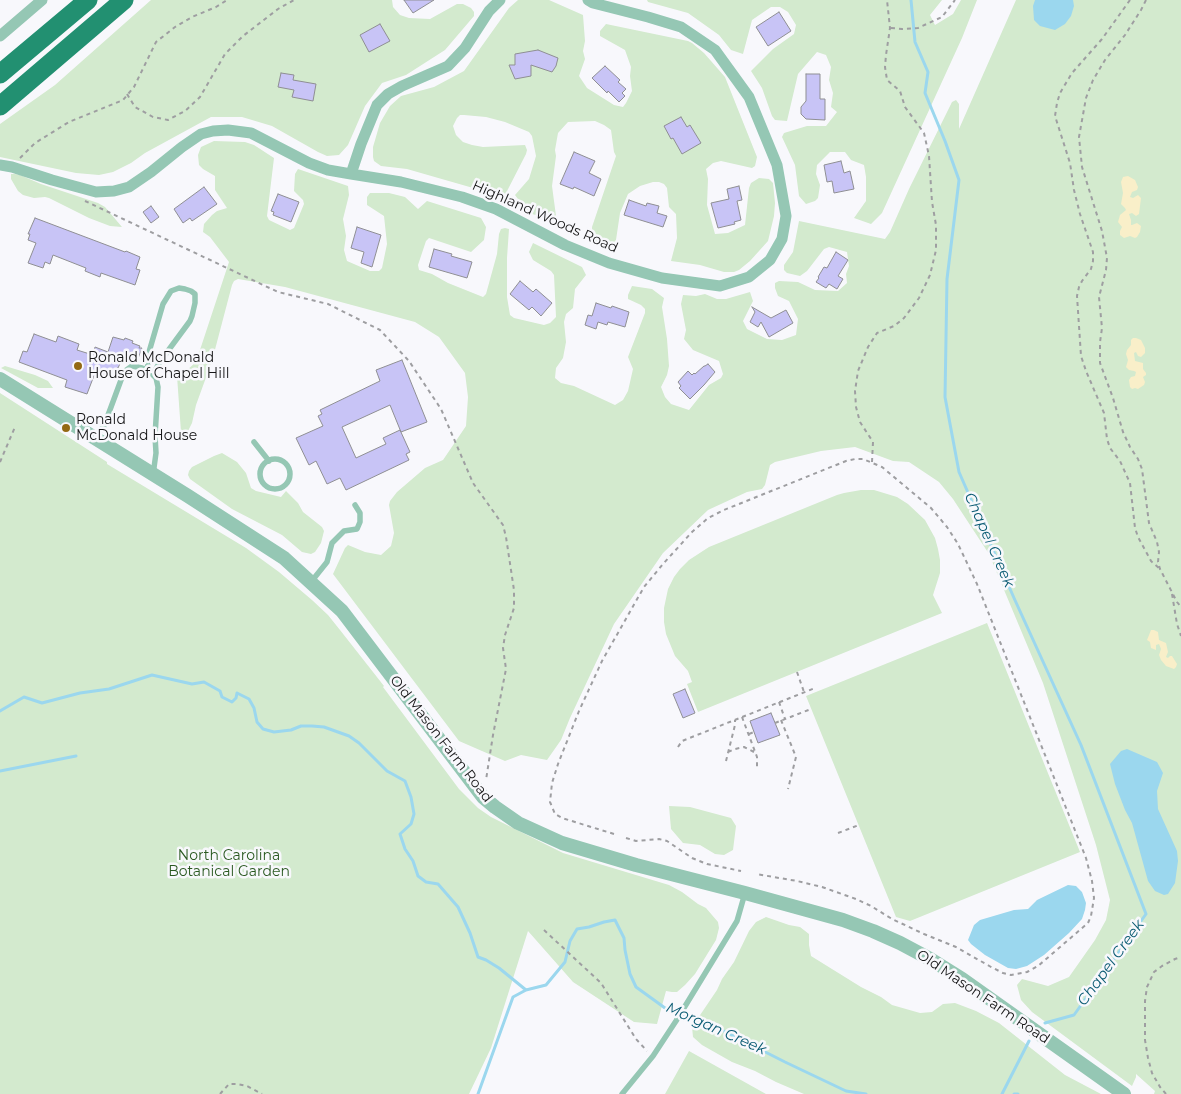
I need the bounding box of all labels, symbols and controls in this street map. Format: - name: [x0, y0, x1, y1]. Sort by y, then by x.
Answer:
- street label: Highland Woods Road: [470, 177, 620, 257]
- place label: Ronald McDonald House of Chapel Hill: [88, 350, 229, 382]
- marker: Ronald McDonald House of Chapel Hill: [72, 360, 84, 372]
- place label: Ronald McDonald House: [76, 412, 197, 444]
- marker: Ronald McDonald House: [60, 422, 72, 434]
- water label: Chapel Creek: [960, 490, 1018, 590]
- street label: Old Mason Farm Road: [386, 672, 496, 806]
- park label: North Carolina Botanical Garden: [168, 848, 290, 880]
- water label: Chapel Creek: [1074, 916, 1148, 1010]
- street label: Old Mason Farm Road: [913, 946, 1053, 1048]
- water label: Morgan Creek: [663, 999, 769, 1059]

